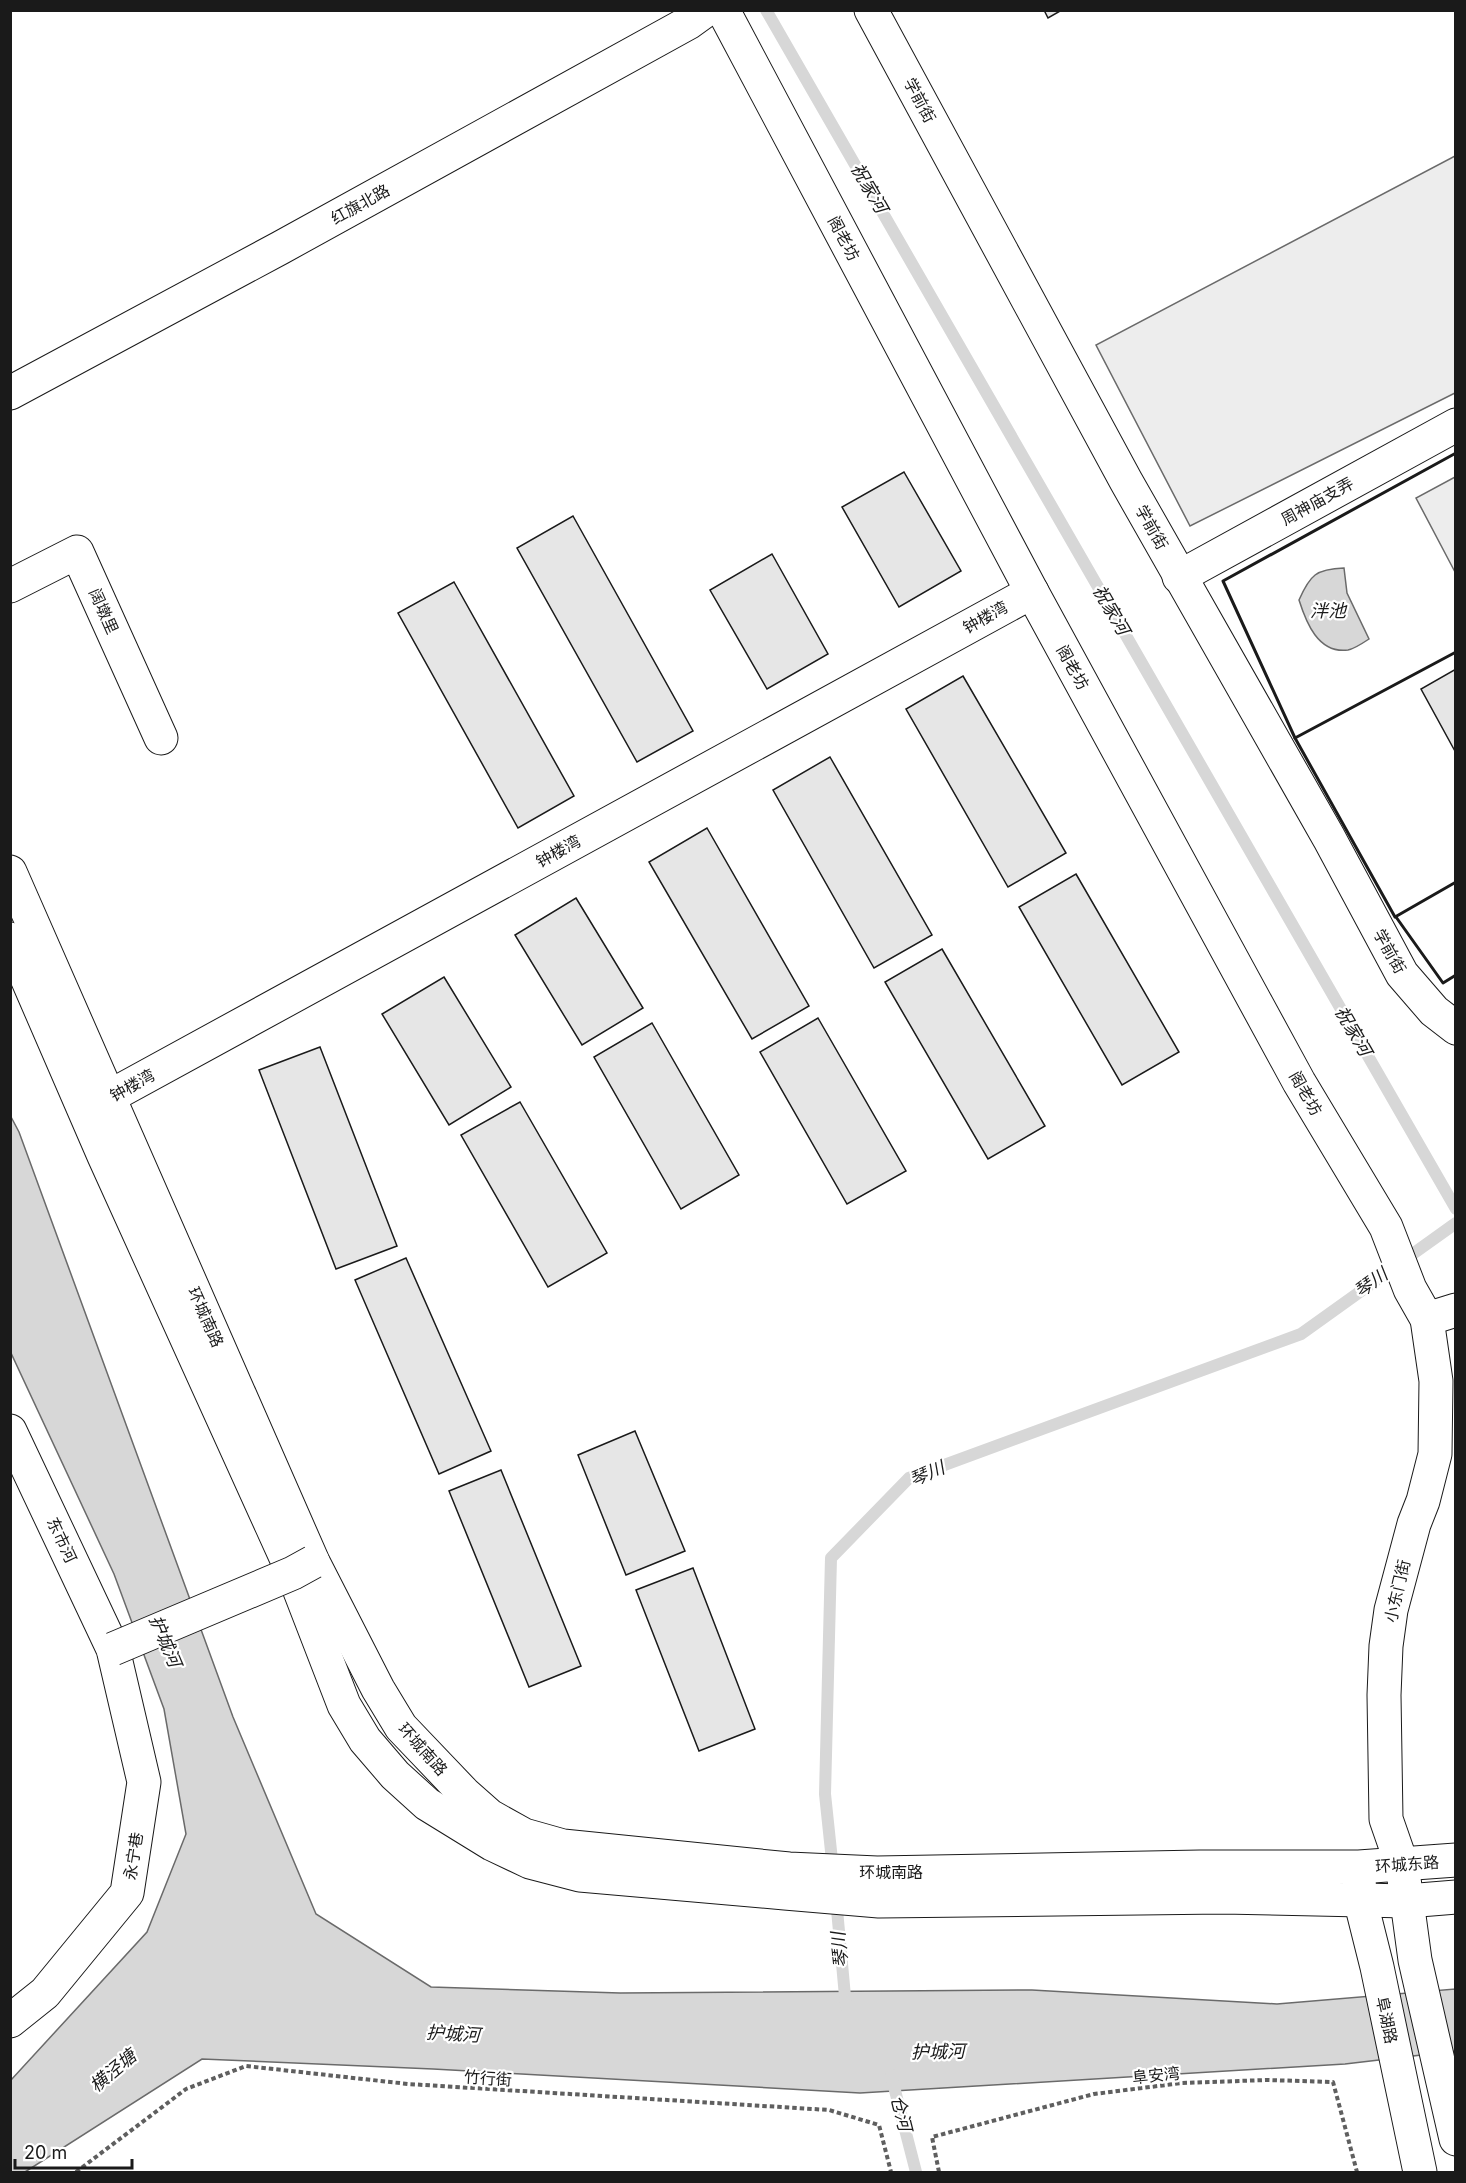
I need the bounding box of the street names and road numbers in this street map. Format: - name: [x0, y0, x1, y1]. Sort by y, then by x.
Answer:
- street label: 学前街: [900, 74, 940, 126]
- street label: 红旗北路: [327, 180, 393, 228]
- street label: 阁老坊: [824, 212, 864, 264]
- street label: 周神庙支弄: [1277, 473, 1357, 529]
- street label: 学前街: [1132, 501, 1172, 553]
- street label: 阔墩里: [85, 585, 123, 637]
- street label: 钟楼湾: [959, 597, 1011, 637]
- street label: 阁老坊: [1053, 641, 1093, 693]
- street label: 钟楼湾: [532, 831, 584, 871]
- street label: 学前街: [1370, 925, 1410, 977]
- street label: 钟楼湾: [106, 1065, 158, 1105]
- street label: 阁老坊: [1285, 1067, 1327, 1119]
- street label: 环城南路: [184, 1284, 228, 1350]
- street label: 东市河: [43, 1514, 81, 1566]
- street label: 小东门街: [1380, 1558, 1414, 1624]
- street label: 环城南路: [394, 1719, 452, 1779]
- street label: 永宁巷: [119, 1831, 147, 1881]
- street label: 环城东路: [1374, 1852, 1440, 1876]
- street label: 环城南路: [859, 1862, 923, 1882]
- street label: 阜湖路: [1372, 1994, 1402, 2046]
- street label: 阜安湾: [1131, 2063, 1181, 2087]
- street label: 竹行街: [463, 2066, 513, 2090]

